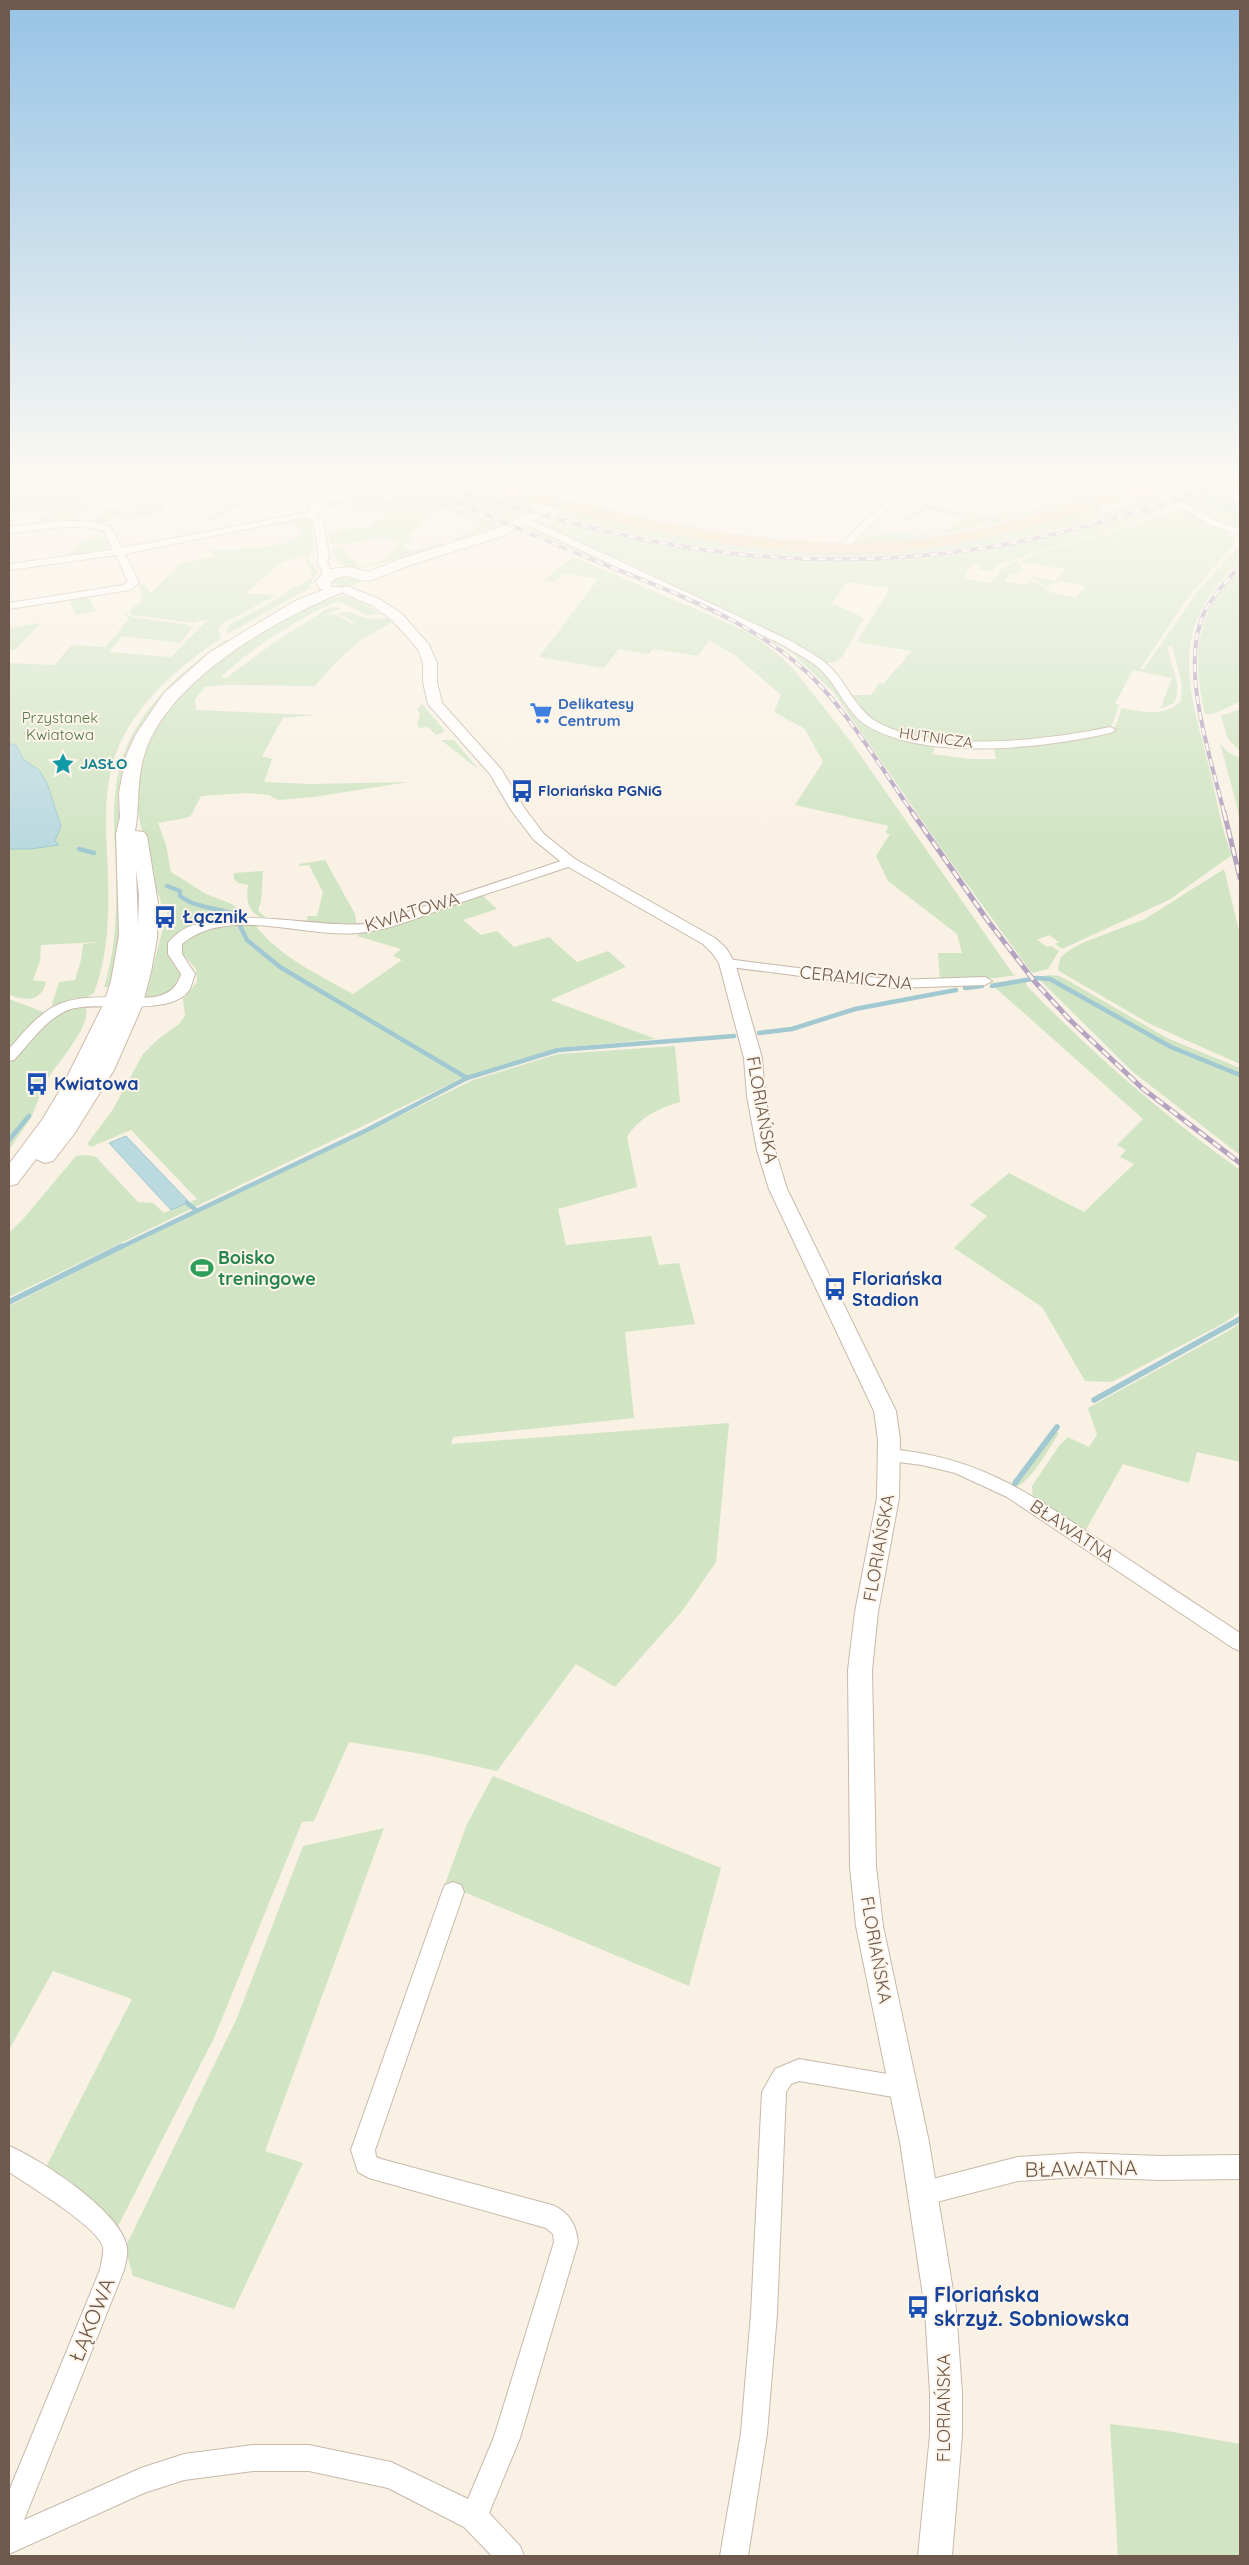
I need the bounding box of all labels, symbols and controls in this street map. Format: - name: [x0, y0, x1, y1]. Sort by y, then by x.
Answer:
- place label: Delikatesy Centrum: [558, 694, 634, 730]
- supermarket icon: Delikatesy Centrum: [528, 700, 554, 726]
- park label: Przystanek Kwiatowa: [22, 708, 98, 744]
- street label: HUTNICZA: [898, 723, 975, 752]
- place icon: JASŁO: [50, 751, 76, 777]
- place label: JASŁO: [80, 754, 127, 773]
- bus stop icon: Floriańska PGNiG: [509, 778, 535, 804]
- place label: Floriańska PGNiG: [538, 781, 662, 800]
- street label: KWIATOWA: [362, 886, 462, 937]
- bus stop icon: Łącznik: [152, 904, 178, 930]
- place label: Łącznik: [182, 905, 248, 928]
- street label: CERAMICZNA: [799, 960, 914, 995]
- street label: FLORIAŃSKA: [742, 1054, 783, 1166]
- bus stop icon: Kwiatowa: [24, 1071, 50, 1097]
- place label: Kwiatowa: [54, 1072, 139, 1095]
- place label: Boisko treningowe: [218, 1246, 316, 1290]
- sports icon: Boisko treningowe: [189, 1255, 215, 1281]
- place label: Floriańska Stadion: [852, 1267, 942, 1311]
- bus stop icon: Floriańska Stadion: [822, 1276, 848, 1302]
- street label: FLORIAŃSKA: [858, 1492, 899, 1603]
- street label: BŁAWATNA: [1026, 1494, 1119, 1567]
- street label: FLORIAŃSKA: [856, 1894, 897, 2006]
- street label: BŁAWATNA: [1024, 2154, 1138, 2182]
- street label: ŁĄKOWA: [62, 2274, 120, 2366]
- place label: Floriańska skrzyż. Sobniowska: [934, 2281, 1130, 2331]
- bus stop icon: Floriańska skrzyż. Sobniowska: [905, 2294, 931, 2320]
- street label: FLORIAŃSKA: [932, 2353, 955, 2462]

